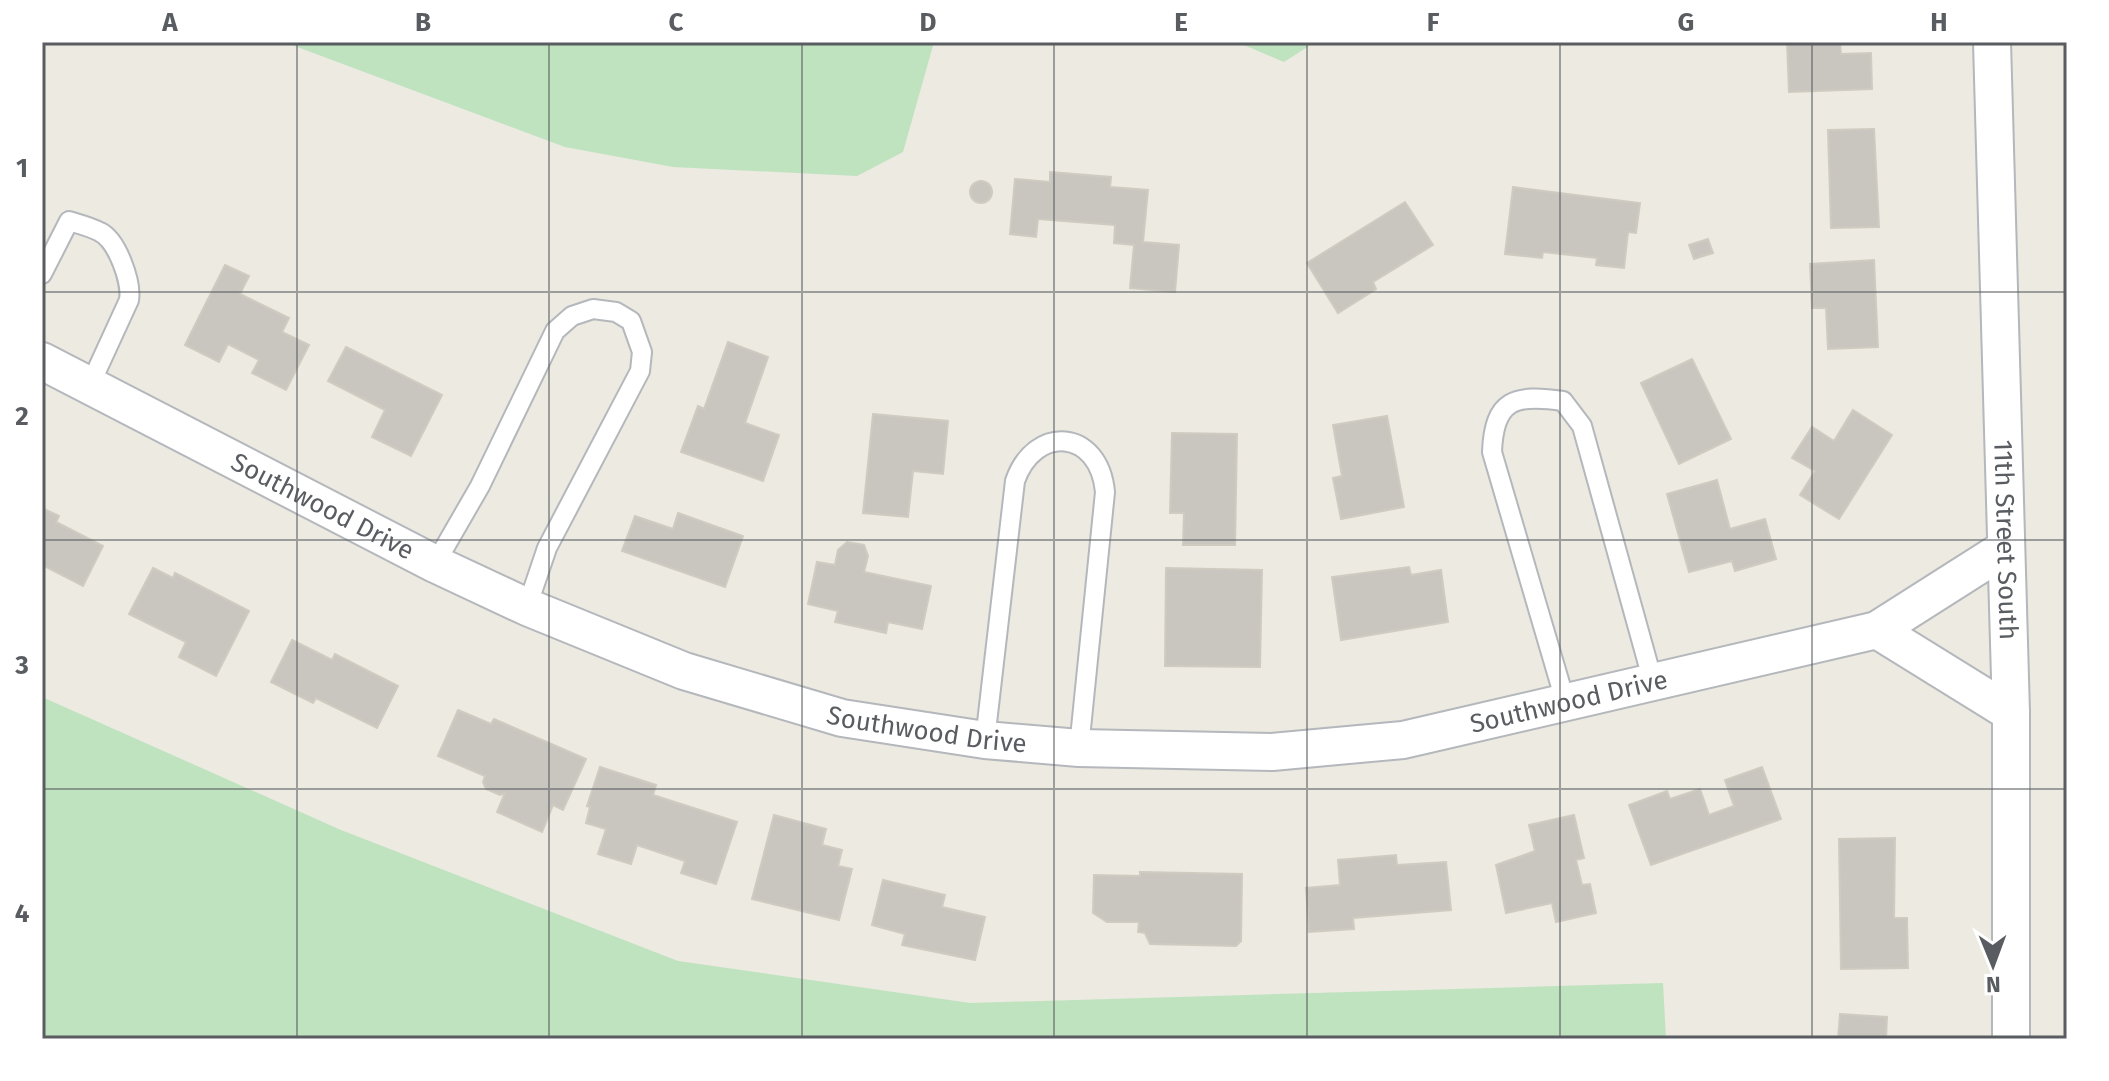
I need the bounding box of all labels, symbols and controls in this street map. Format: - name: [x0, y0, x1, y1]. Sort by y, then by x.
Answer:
- text: A: [161, 7, 178, 38]
- text: B: [415, 7, 431, 38]
- text: C: [669, 7, 684, 38]
- text: D: [920, 7, 937, 38]
- text: E: [1174, 7, 1188, 38]
- text: F: [1427, 7, 1440, 38]
- text: G: [1678, 7, 1694, 38]
- text: H: [1930, 7, 1948, 38]
- text: 1: [16, 153, 28, 184]
- text: 2: [15, 401, 29, 432]
- street label: 11th Street South: [1988, 439, 2024, 640]
- street label: Southwood Drive: [226, 446, 419, 566]
- text: 3: [14, 650, 29, 681]
- street label: Southwood Drive: [1467, 664, 1670, 739]
- street label: Southwood Drive: [823, 699, 1028, 759]
- text: 4: [15, 898, 30, 929]
- north arrow: [1953, 925, 2033, 1005]
- text: N: [1986, 971, 2001, 998]

